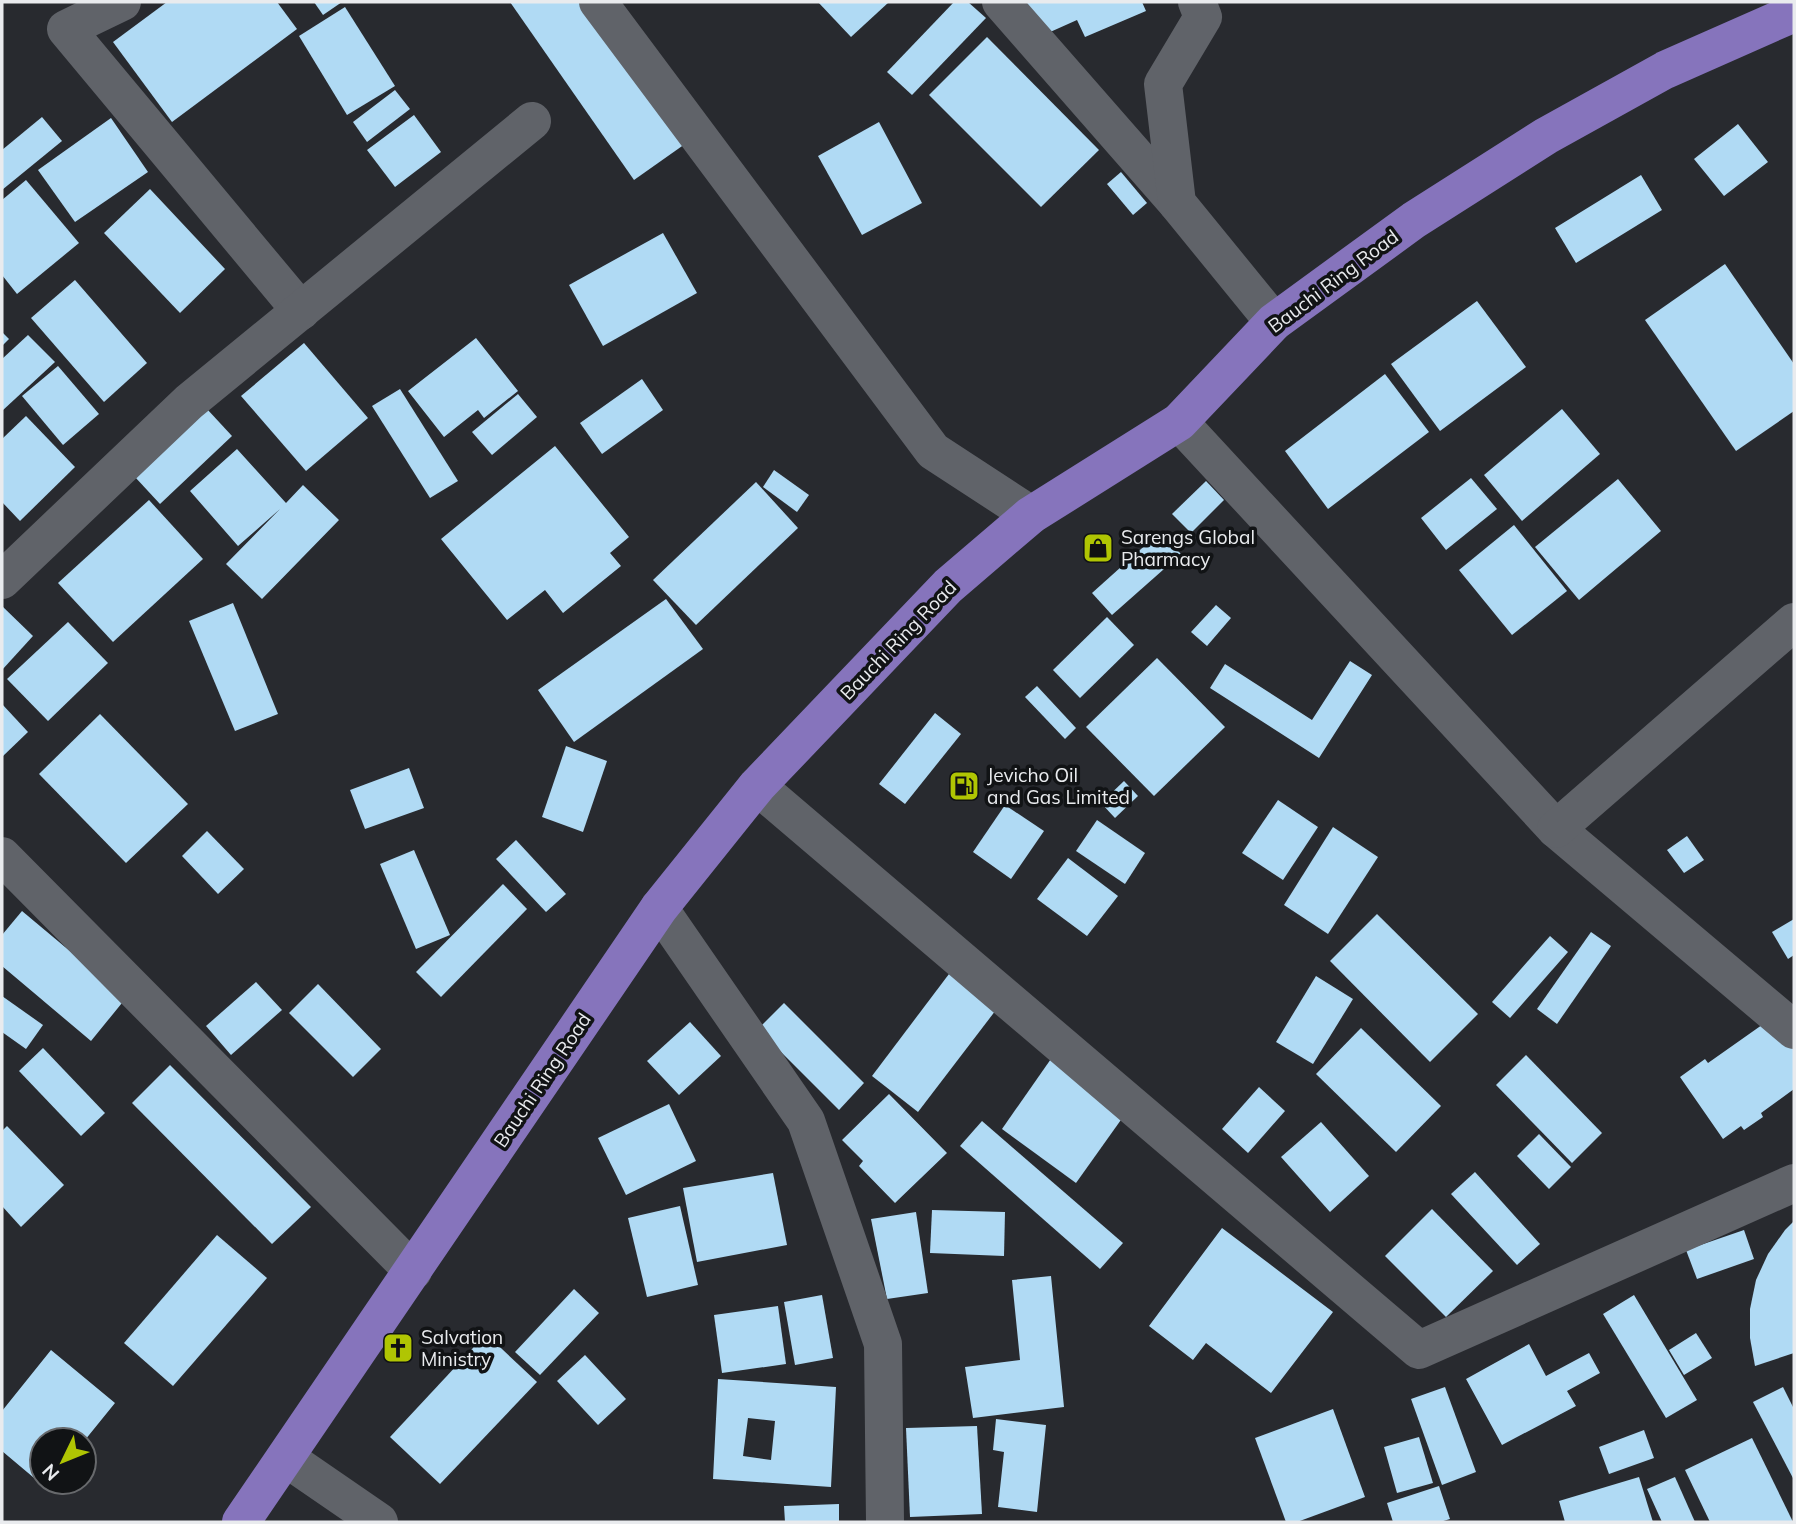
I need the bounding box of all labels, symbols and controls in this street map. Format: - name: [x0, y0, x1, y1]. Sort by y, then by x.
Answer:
- street label: Bauchi Ring Road: [1263, 224, 1403, 338]
- place label: Sarengs Global Pharmacy: [1121, 525, 1255, 571]
- shop icon: Sarengs Global Pharmacy: [1081, 531, 1115, 565]
- street label: Bauchi Ring Road: [835, 575, 961, 705]
- place label: Jevicho Oil and Gas Limited: [987, 763, 1130, 809]
- fuel station icon: Jevicho Oil and Gas Limited: [947, 769, 981, 803]
- street label: Bauchi Ring Road: [488, 1008, 596, 1152]
- place label: Salvation Ministry: [421, 1325, 503, 1371]
- church icon: Salvation Ministry: [381, 1331, 415, 1365]
- north arrow: [28, 1426, 98, 1496]
- text: N: [37, 1459, 64, 1486]

